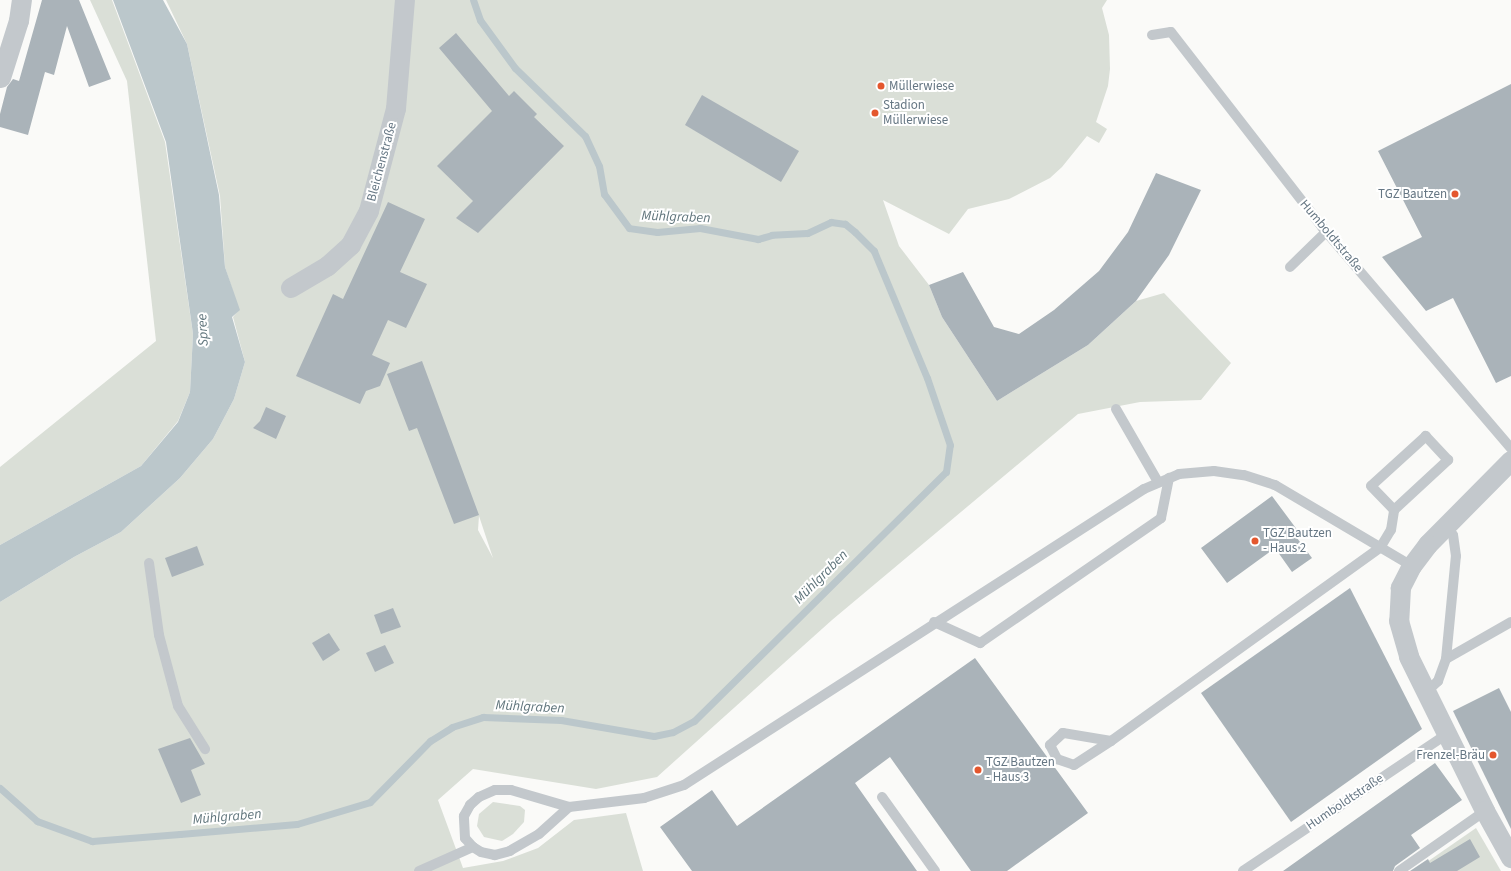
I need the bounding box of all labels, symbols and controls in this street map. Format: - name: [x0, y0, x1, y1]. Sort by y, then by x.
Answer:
- place label: Müllerwiese: [889, 78, 954, 94]
- marker: Müllerwiese: [876, 81, 886, 91]
- place label: Stadion Müllerwiese: [883, 98, 948, 129]
- marker: Stadion Müllerwiese: [870, 108, 880, 118]
- street label: Bleichenstraße: [364, 121, 400, 203]
- place label: TGZ Bautzen: [1378, 186, 1447, 202]
- marker: TGZ Bautzen: [1450, 189, 1460, 199]
- street label: Humboldtstraße: [1296, 197, 1366, 275]
- water label: Mühlgraben: [641, 207, 711, 227]
- water label: Spree: [194, 313, 212, 347]
- place label: TGZ Bautzen - Haus 2: [1263, 526, 1332, 557]
- marker: TGZ Bautzen - Haus 2: [1250, 536, 1260, 546]
- water label: Mühlgraben: [791, 547, 851, 607]
- water label: Mühlgraben: [495, 697, 565, 717]
- place label: Frenzel-Bräu: [1416, 747, 1485, 763]
- marker: Frenzel-Bräu: [1488, 750, 1498, 760]
- place label: TGZ Bautzen - Haus 3: [986, 755, 1055, 786]
- marker: TGZ Bautzen - Haus 3: [973, 765, 983, 775]
- street label: Humboldtstraße: [1303, 770, 1387, 834]
- water label: Mühlgraben: [192, 806, 262, 828]

